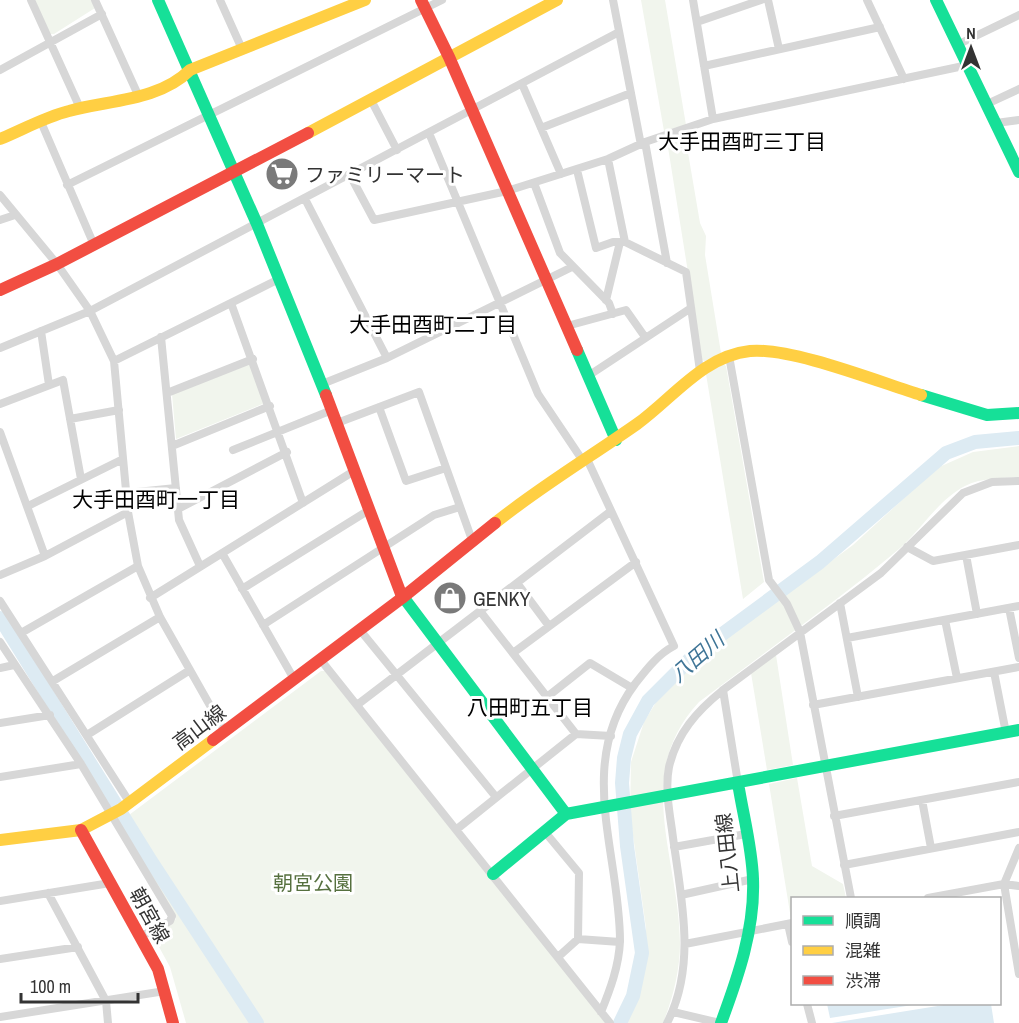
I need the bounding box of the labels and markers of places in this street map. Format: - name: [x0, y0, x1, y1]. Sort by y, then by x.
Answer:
- supermarket icon: ファミリーマート: [264, 156, 300, 192]
- place label: ファミリーマート: [305, 161, 465, 188]
- shop icon: GENKY: [432, 580, 468, 616]
- place label: GENKY: [473, 585, 530, 612]

